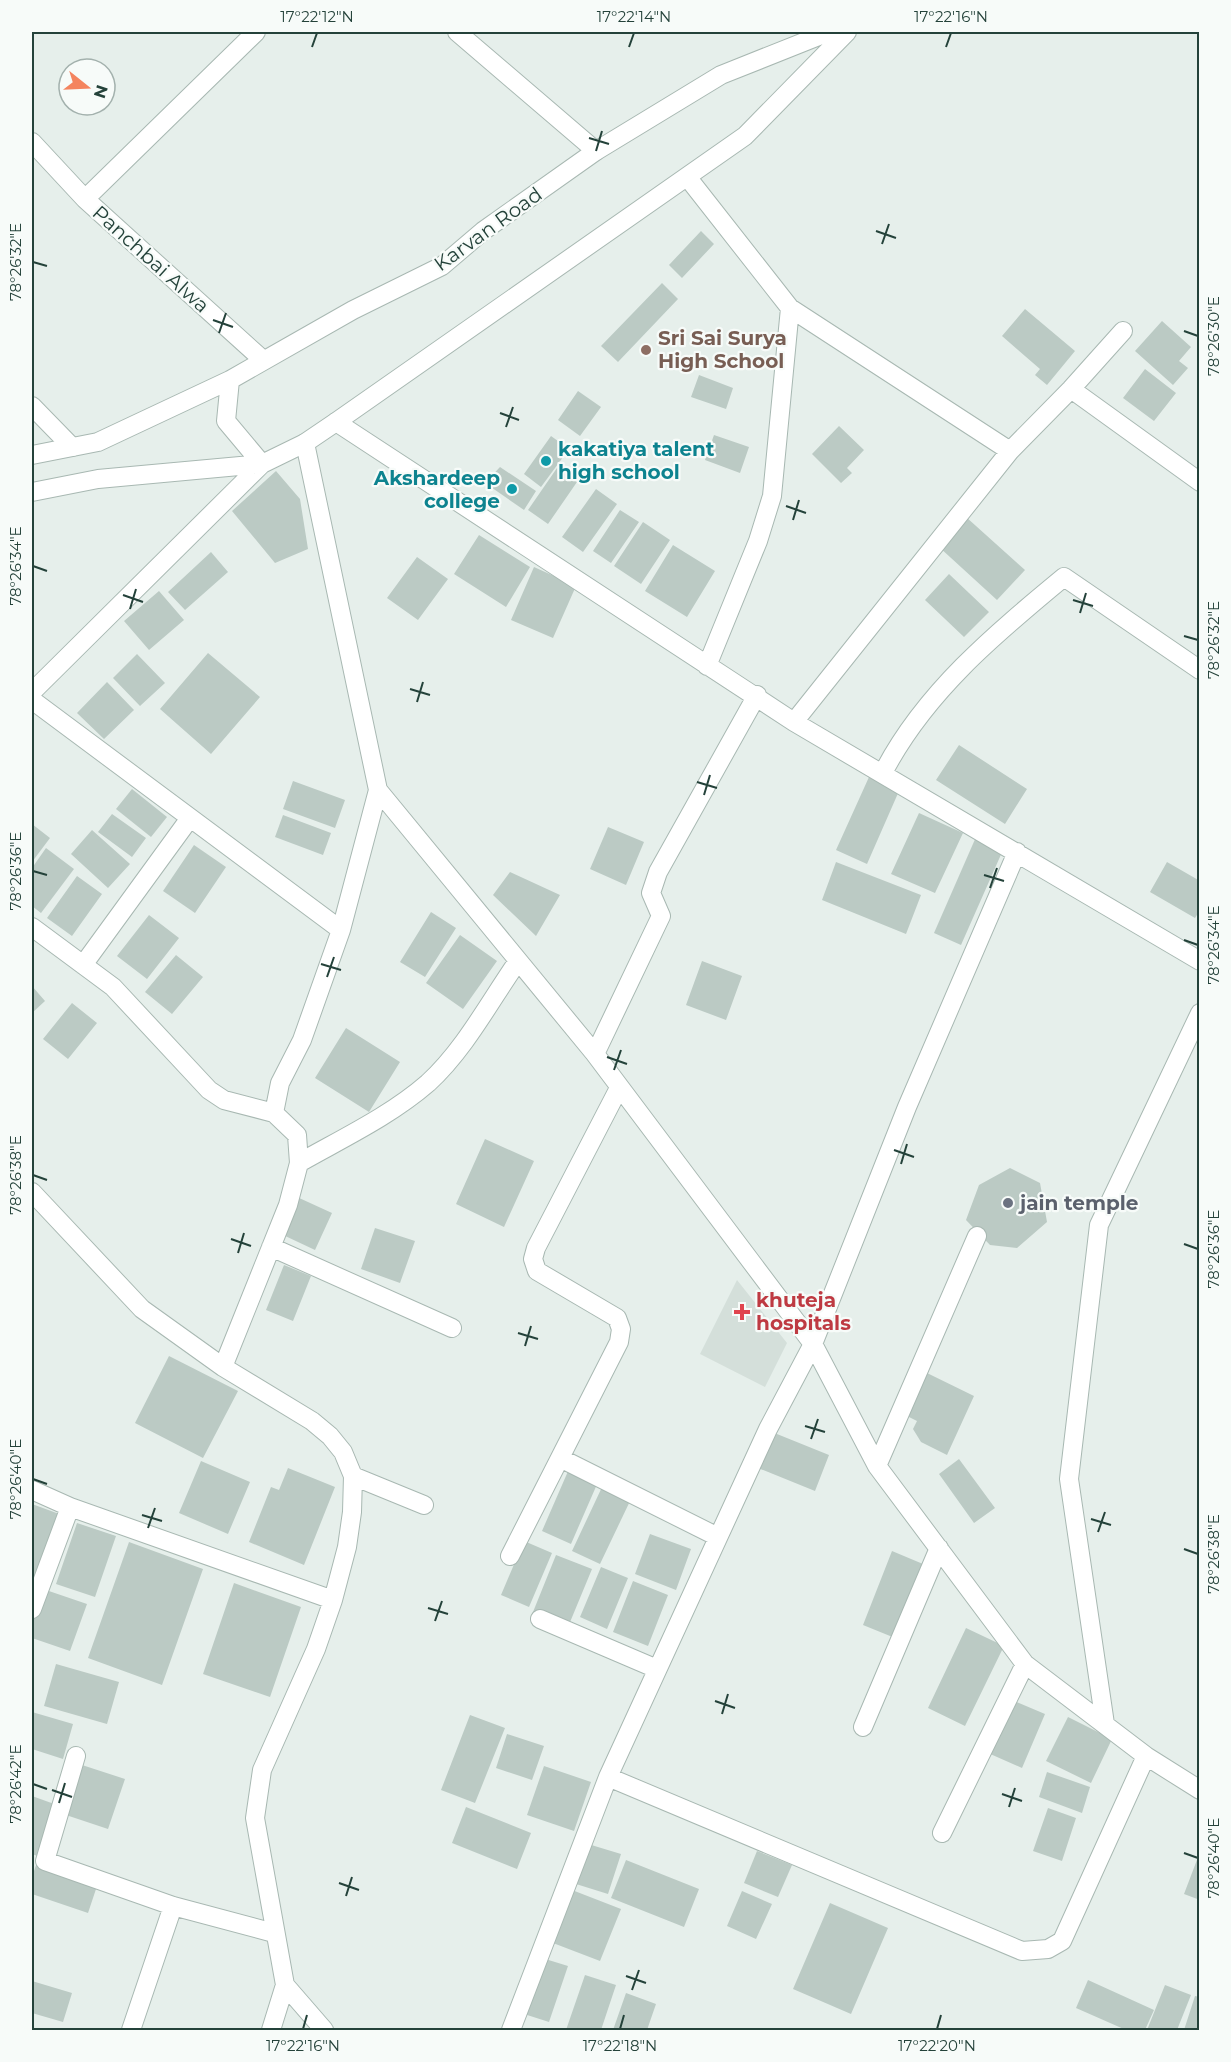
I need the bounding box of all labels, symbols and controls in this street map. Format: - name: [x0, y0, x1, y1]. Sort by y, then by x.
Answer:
- text: 17°22'12"N: [280, 7, 354, 26]
- text: 17°22'14"N: [597, 7, 671, 26]
- text: 17°22'16"N: [914, 7, 988, 26]
- north arrow: [57, 57, 117, 117]
- text: N: [90, 82, 112, 101]
- street label: Karvan Road: [429, 182, 547, 276]
- street label: Panchbai Alwa: [88, 200, 214, 318]
- text: 78°26'32"E: [6, 223, 25, 301]
- text: 78°26'30"E: [1204, 296, 1223, 376]
- place label: Sri Sai Surya High School: [658, 326, 787, 373]
- marker: Sri Sai Surya High School: [639, 343, 653, 357]
- place label: kakatiya talent high school: [558, 437, 715, 484]
- marker: kakatiya talent high school: [539, 454, 553, 468]
- place label: Akshardeep college: [373, 466, 500, 513]
- marker: Akshardeep college: [505, 482, 519, 496]
- text: 78°26'34"E: [6, 526, 25, 606]
- text: 78°26'32"E: [1204, 601, 1223, 679]
- text: 78°26'36"E: [6, 832, 25, 910]
- text: 78°26'34"E: [1204, 905, 1223, 985]
- text: 78°26'38"E: [6, 1135, 25, 1215]
- place label: jain temple: [1018, 1191, 1138, 1215]
- marker: jain temple: [1001, 1196, 1015, 1210]
- text: 78°26'36"E: [1204, 1210, 1223, 1288]
- place label: khuteja hospitals: [756, 1288, 851, 1335]
- marker: khuteja hospitals: [733, 1303, 751, 1321]
- text: 78°26'40"E: [6, 1439, 25, 1519]
- text: 78°26'38"E: [1204, 1514, 1223, 1594]
- text: 78°26'42"E: [6, 1745, 25, 1823]
- text: 78°26'40"E: [1204, 1818, 1223, 1898]
- text: 17°22'16"N: [266, 2036, 340, 2055]
- text: 17°22'18"N: [583, 2036, 657, 2055]
- text: 17°22'20"N: [898, 2036, 976, 2055]

